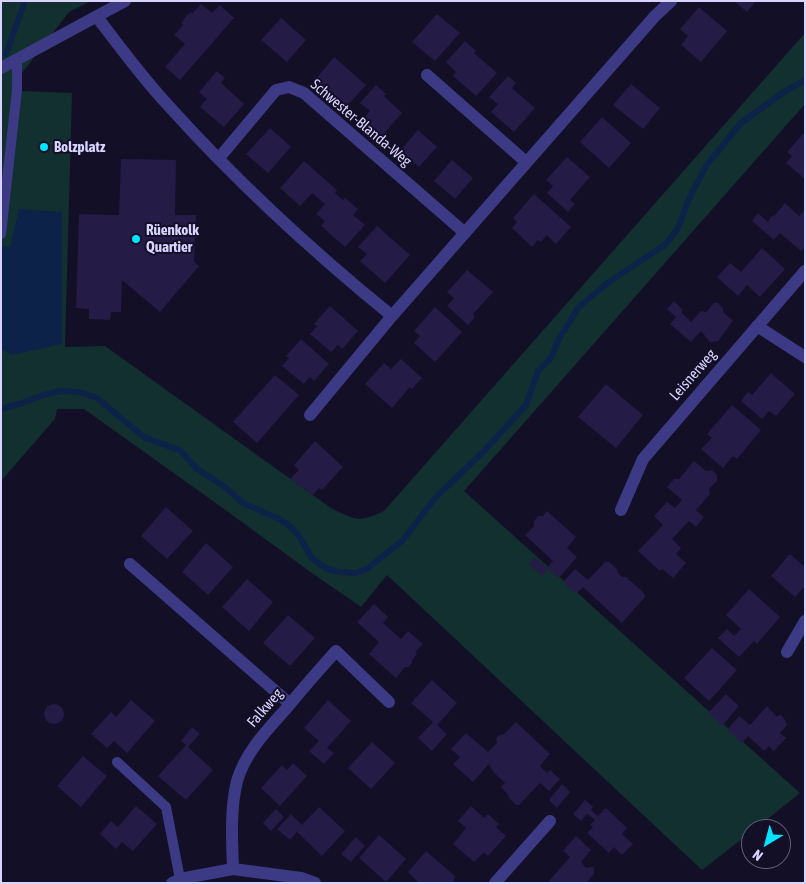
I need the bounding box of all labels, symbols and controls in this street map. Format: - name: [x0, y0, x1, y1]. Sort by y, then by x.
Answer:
- street label: Schwester-Blanda-Weg: [307, 76, 415, 170]
- place label: Bolzplatz: [54, 138, 105, 156]
- marker: Bolzplatz: [38, 141, 50, 153]
- place label: Rüenkolk Quartier: [146, 221, 199, 256]
- marker: Rüenkolk Quartier: [130, 233, 142, 245]
- street label: Leisnerweg: [666, 346, 720, 404]
- street label: Falkweg: [243, 685, 287, 731]
- north arrow: [741, 819, 791, 869]
- text: N: [749, 846, 766, 864]

